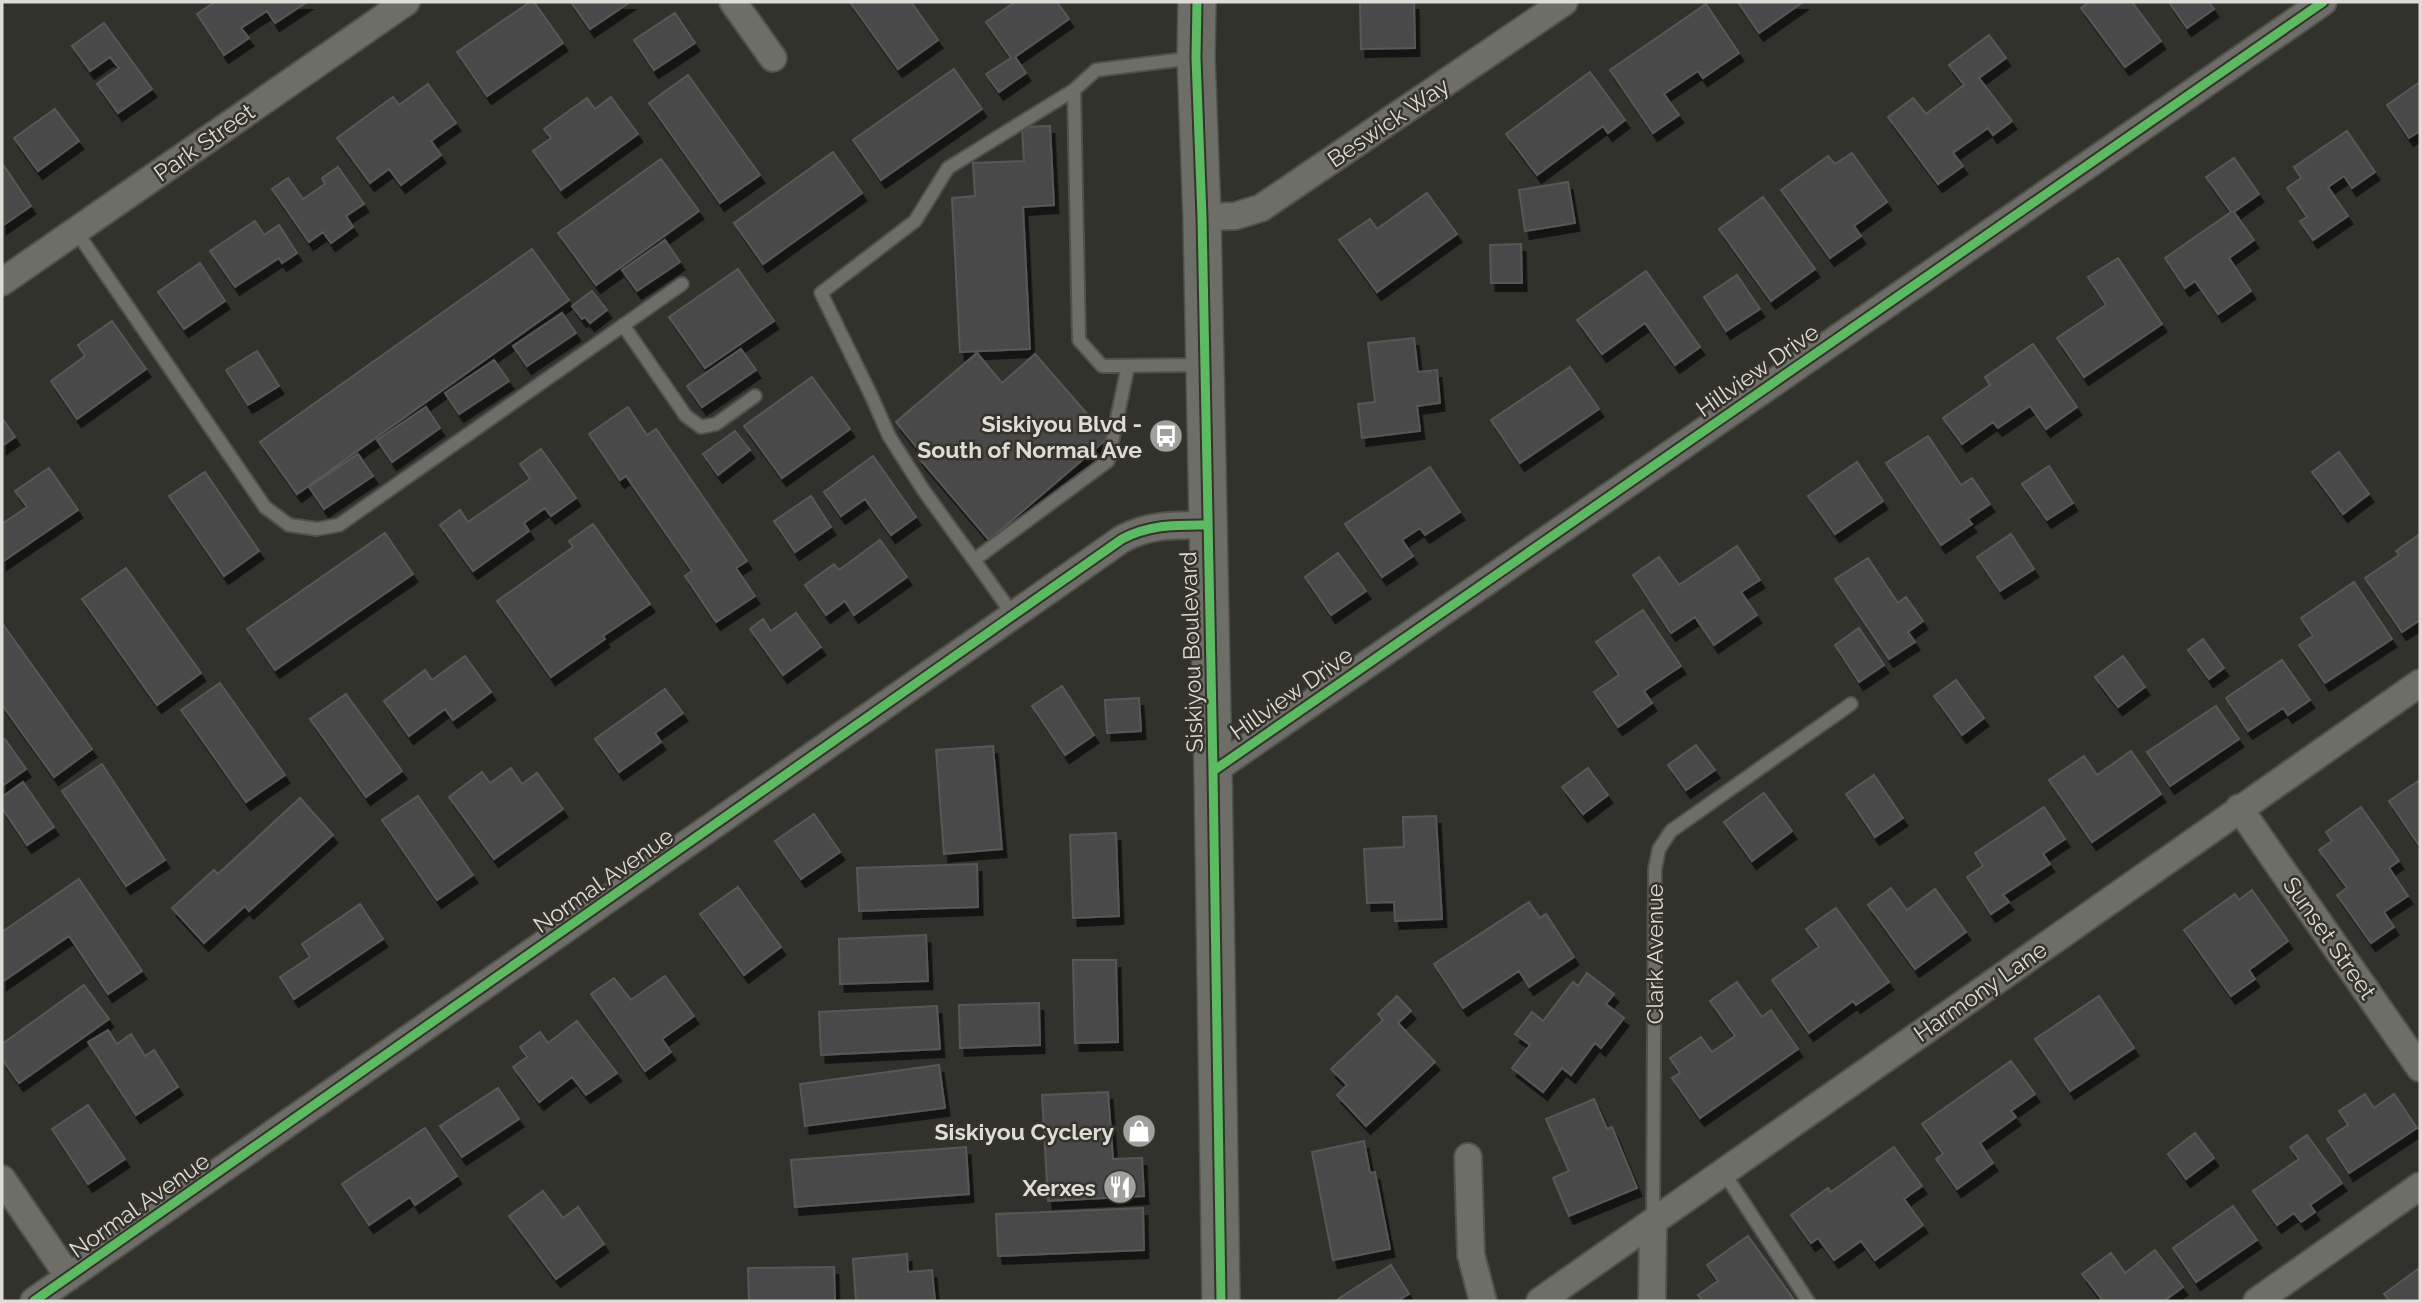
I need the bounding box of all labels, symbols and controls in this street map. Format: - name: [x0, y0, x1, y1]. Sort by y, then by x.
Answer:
- street label: Beswick Way: [1322, 71, 1454, 173]
- street label: Park Street: [148, 97, 260, 187]
- street label: Hillview Drive: [1691, 318, 1823, 422]
- place label: Siskiyou Blvd - South of Normal Ave: [917, 410, 1142, 463]
- bus stop icon: Siskiyou Blvd - South of Normal Ave: [1147, 417, 1185, 455]
- street label: Siskiyou Boulevard: [1174, 551, 1208, 753]
- street label: Hillview Drive: [1225, 641, 1357, 745]
- street label: Normal Avenue: [528, 822, 678, 938]
- street label: Sunset Street: [2278, 872, 2382, 1004]
- street label: Clark Avenue: [1641, 884, 1668, 1024]
- street label: Harmony Lane: [1908, 935, 2052, 1047]
- shop icon: Siskiyou Cyclery: [1120, 1112, 1158, 1150]
- place label: Siskiyou Cyclery: [934, 1118, 1114, 1145]
- street label: Normal Avenue: [64, 1147, 214, 1263]
- restaurant icon: Xerxes: [1101, 1168, 1139, 1206]
- place label: Xerxes: [1022, 1174, 1096, 1201]

